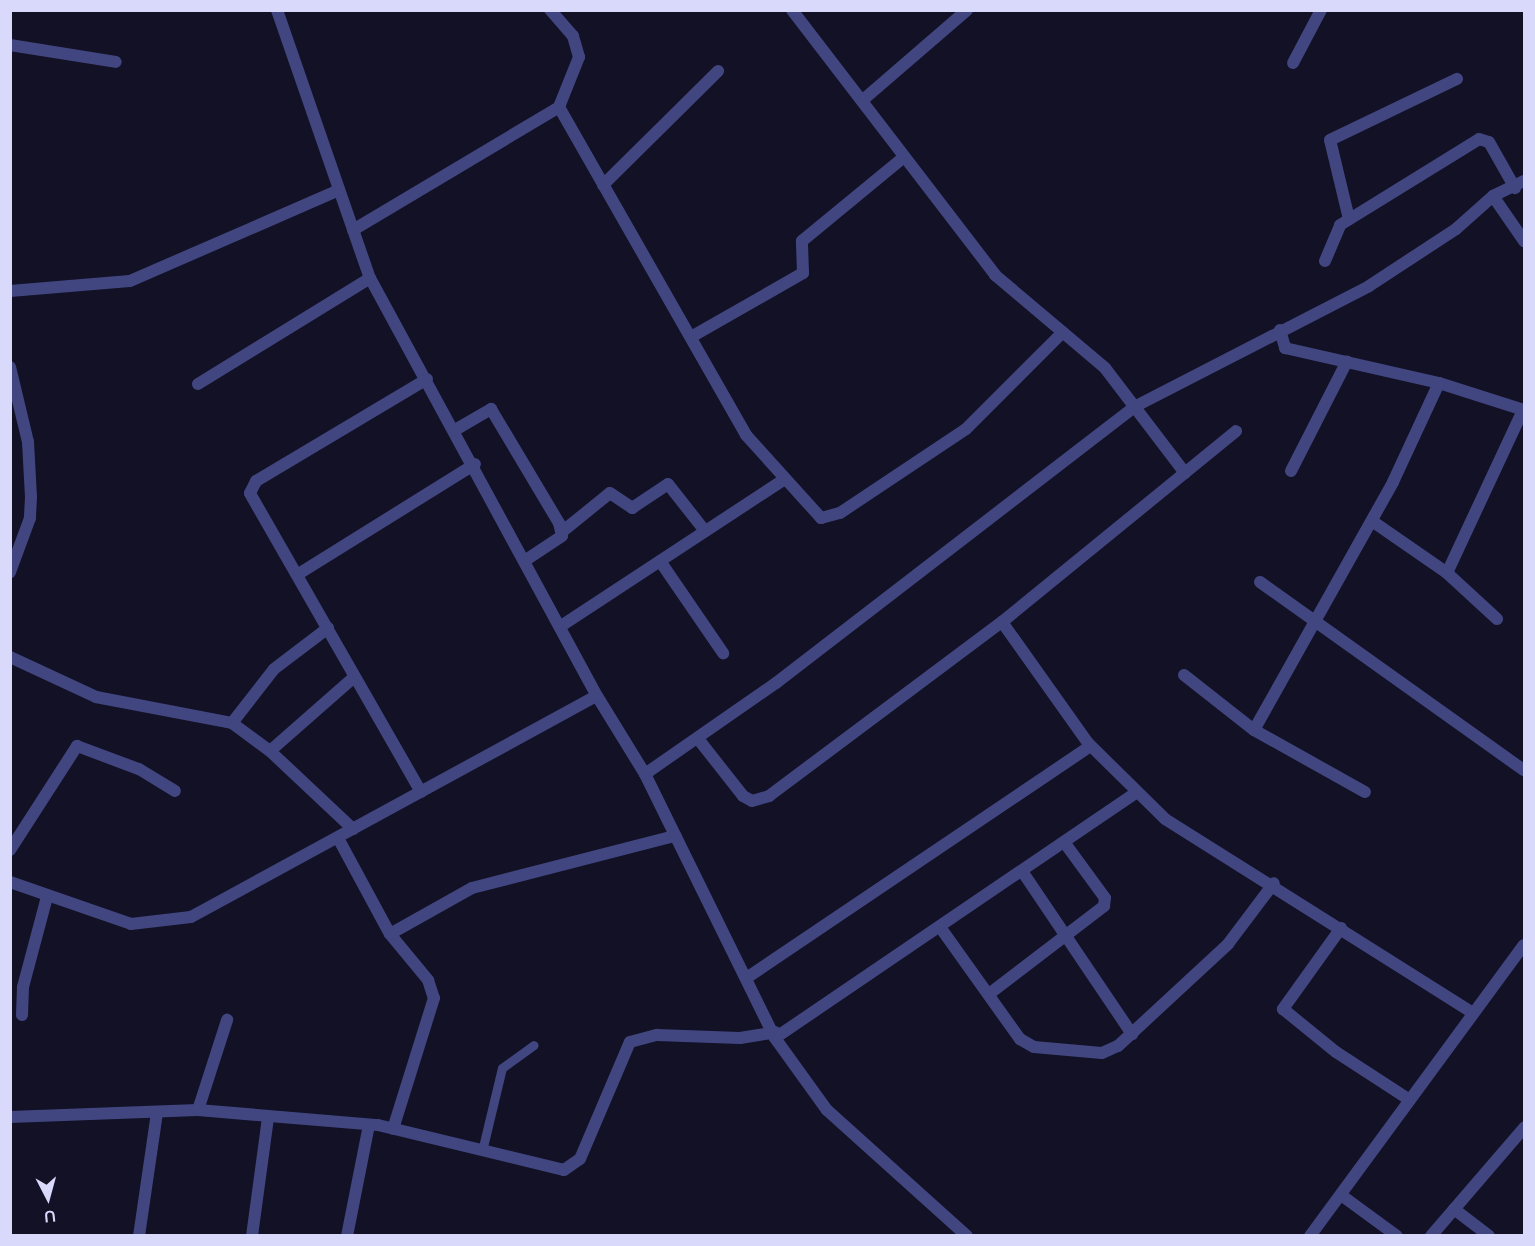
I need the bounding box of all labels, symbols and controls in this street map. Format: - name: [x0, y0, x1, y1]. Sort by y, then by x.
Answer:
- north arrow: [18, 1168, 78, 1228]
- text: U: [43, 1204, 57, 1227]

